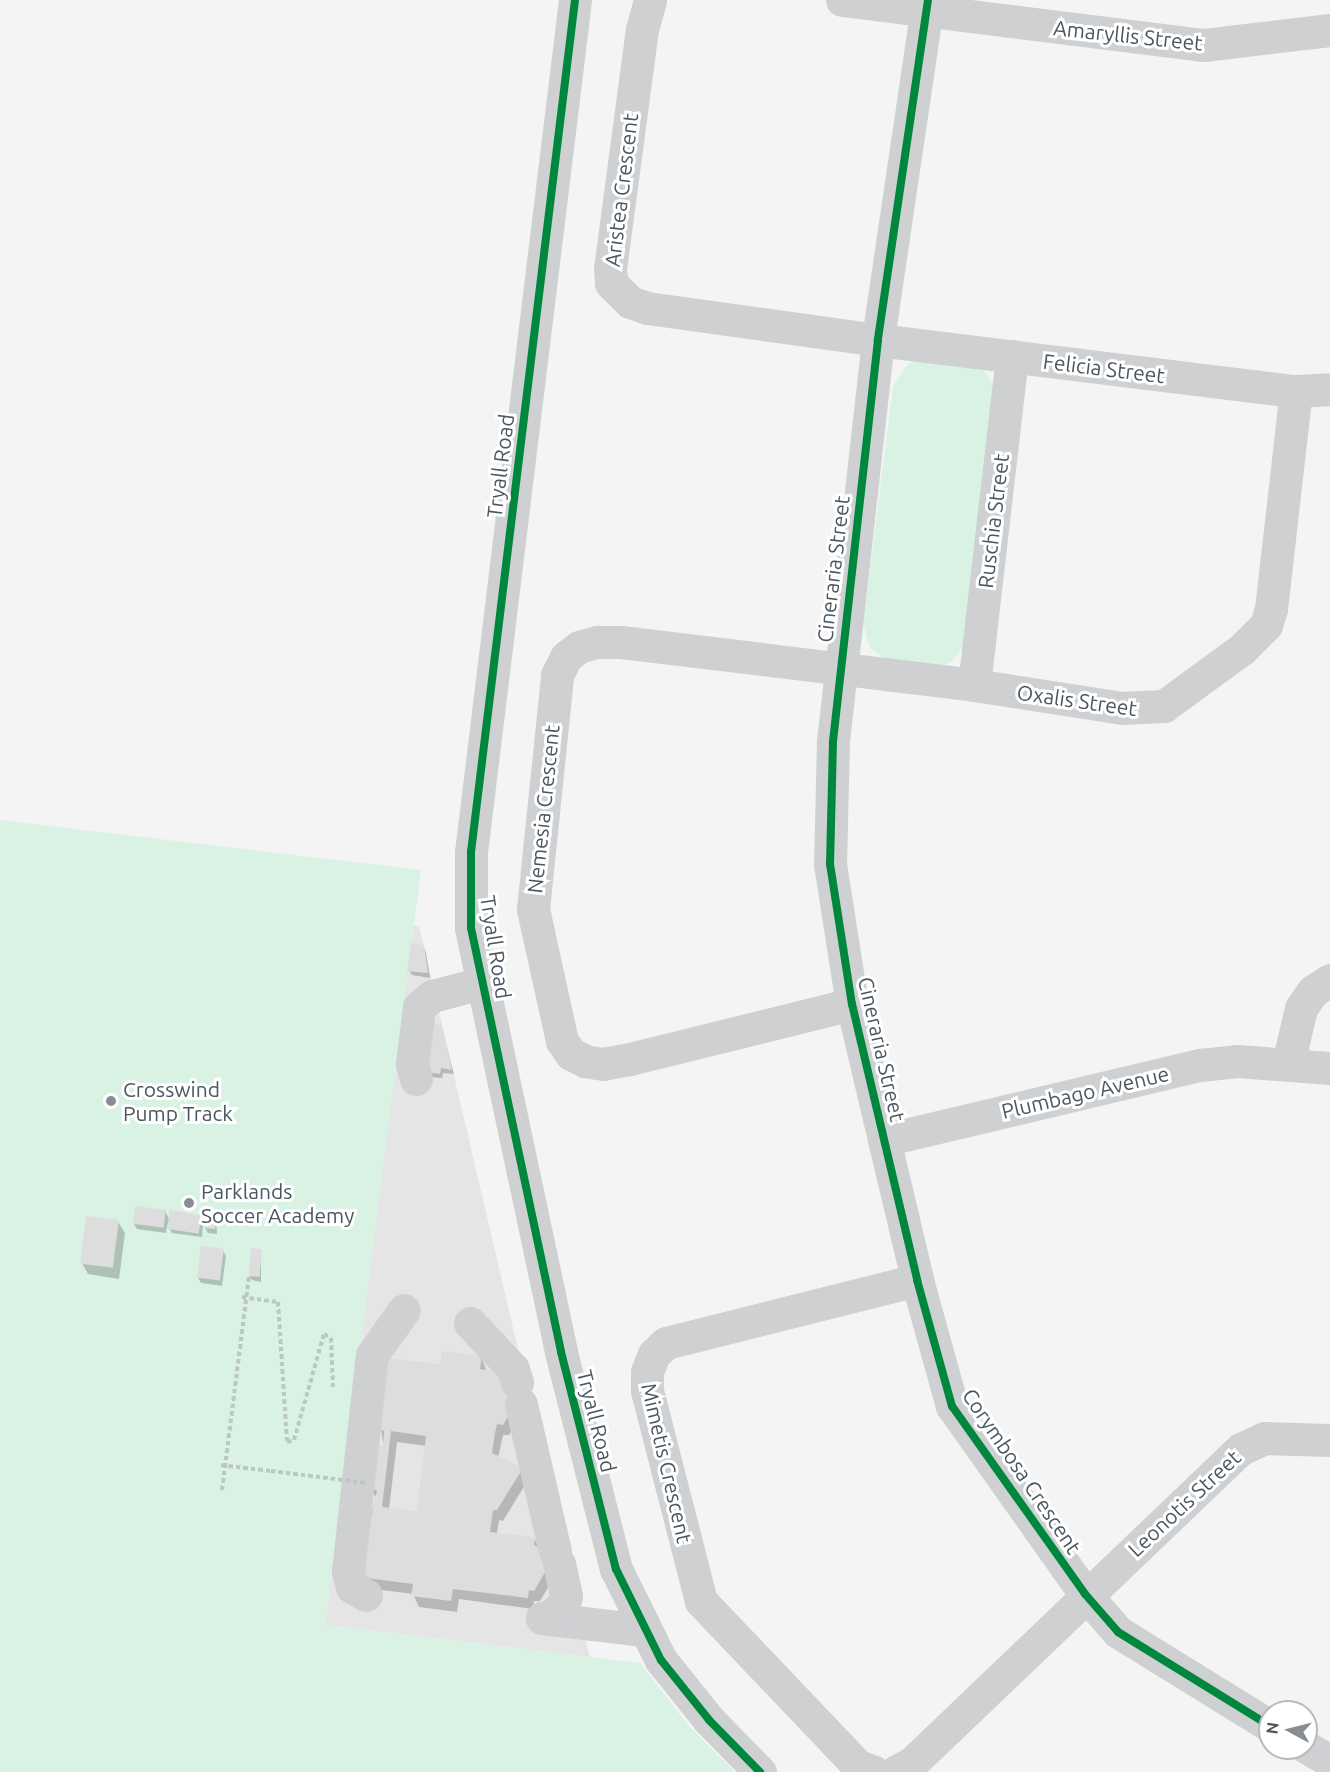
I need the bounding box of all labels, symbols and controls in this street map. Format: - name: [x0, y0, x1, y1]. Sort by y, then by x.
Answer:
- street label: Amaryllis Street: [1052, 15, 1204, 55]
- street label: Aristea Crescent: [599, 112, 643, 268]
- street label: Felicia Street: [1042, 348, 1166, 388]
- street label: Tryall Road: [481, 413, 519, 519]
- street label: Ruschia Street: [972, 452, 1014, 590]
- street label: Cineraria Street: [812, 494, 854, 644]
- street label: Oxalis Street: [1015, 679, 1139, 721]
- street label: Nemesia Crescent: [522, 724, 564, 894]
- street label: Tryall Road: [475, 893, 517, 1001]
- street label: Cineraria Street: [853, 974, 911, 1124]
- street label: Plumbago Avenue: [999, 1060, 1171, 1124]
- place label: Crosswind Pump Track: [123, 1076, 233, 1126]
- marker: Crosswind Pump Track: [104, 1094, 118, 1108]
- place label: Parklands Soccer Academy: [201, 1178, 354, 1228]
- marker: Parklands Soccer Academy: [182, 1196, 196, 1210]
- street label: Tryall Road: [572, 1367, 622, 1475]
- street label: Mimetis Crescent: [636, 1381, 698, 1545]
- street label: Corymbosa Crescent: [957, 1383, 1087, 1559]
- street label: Leonotis Street: [1122, 1444, 1246, 1562]
- north arrow: [1258, 1700, 1318, 1760]
- text: N: [1262, 1721, 1282, 1735]

